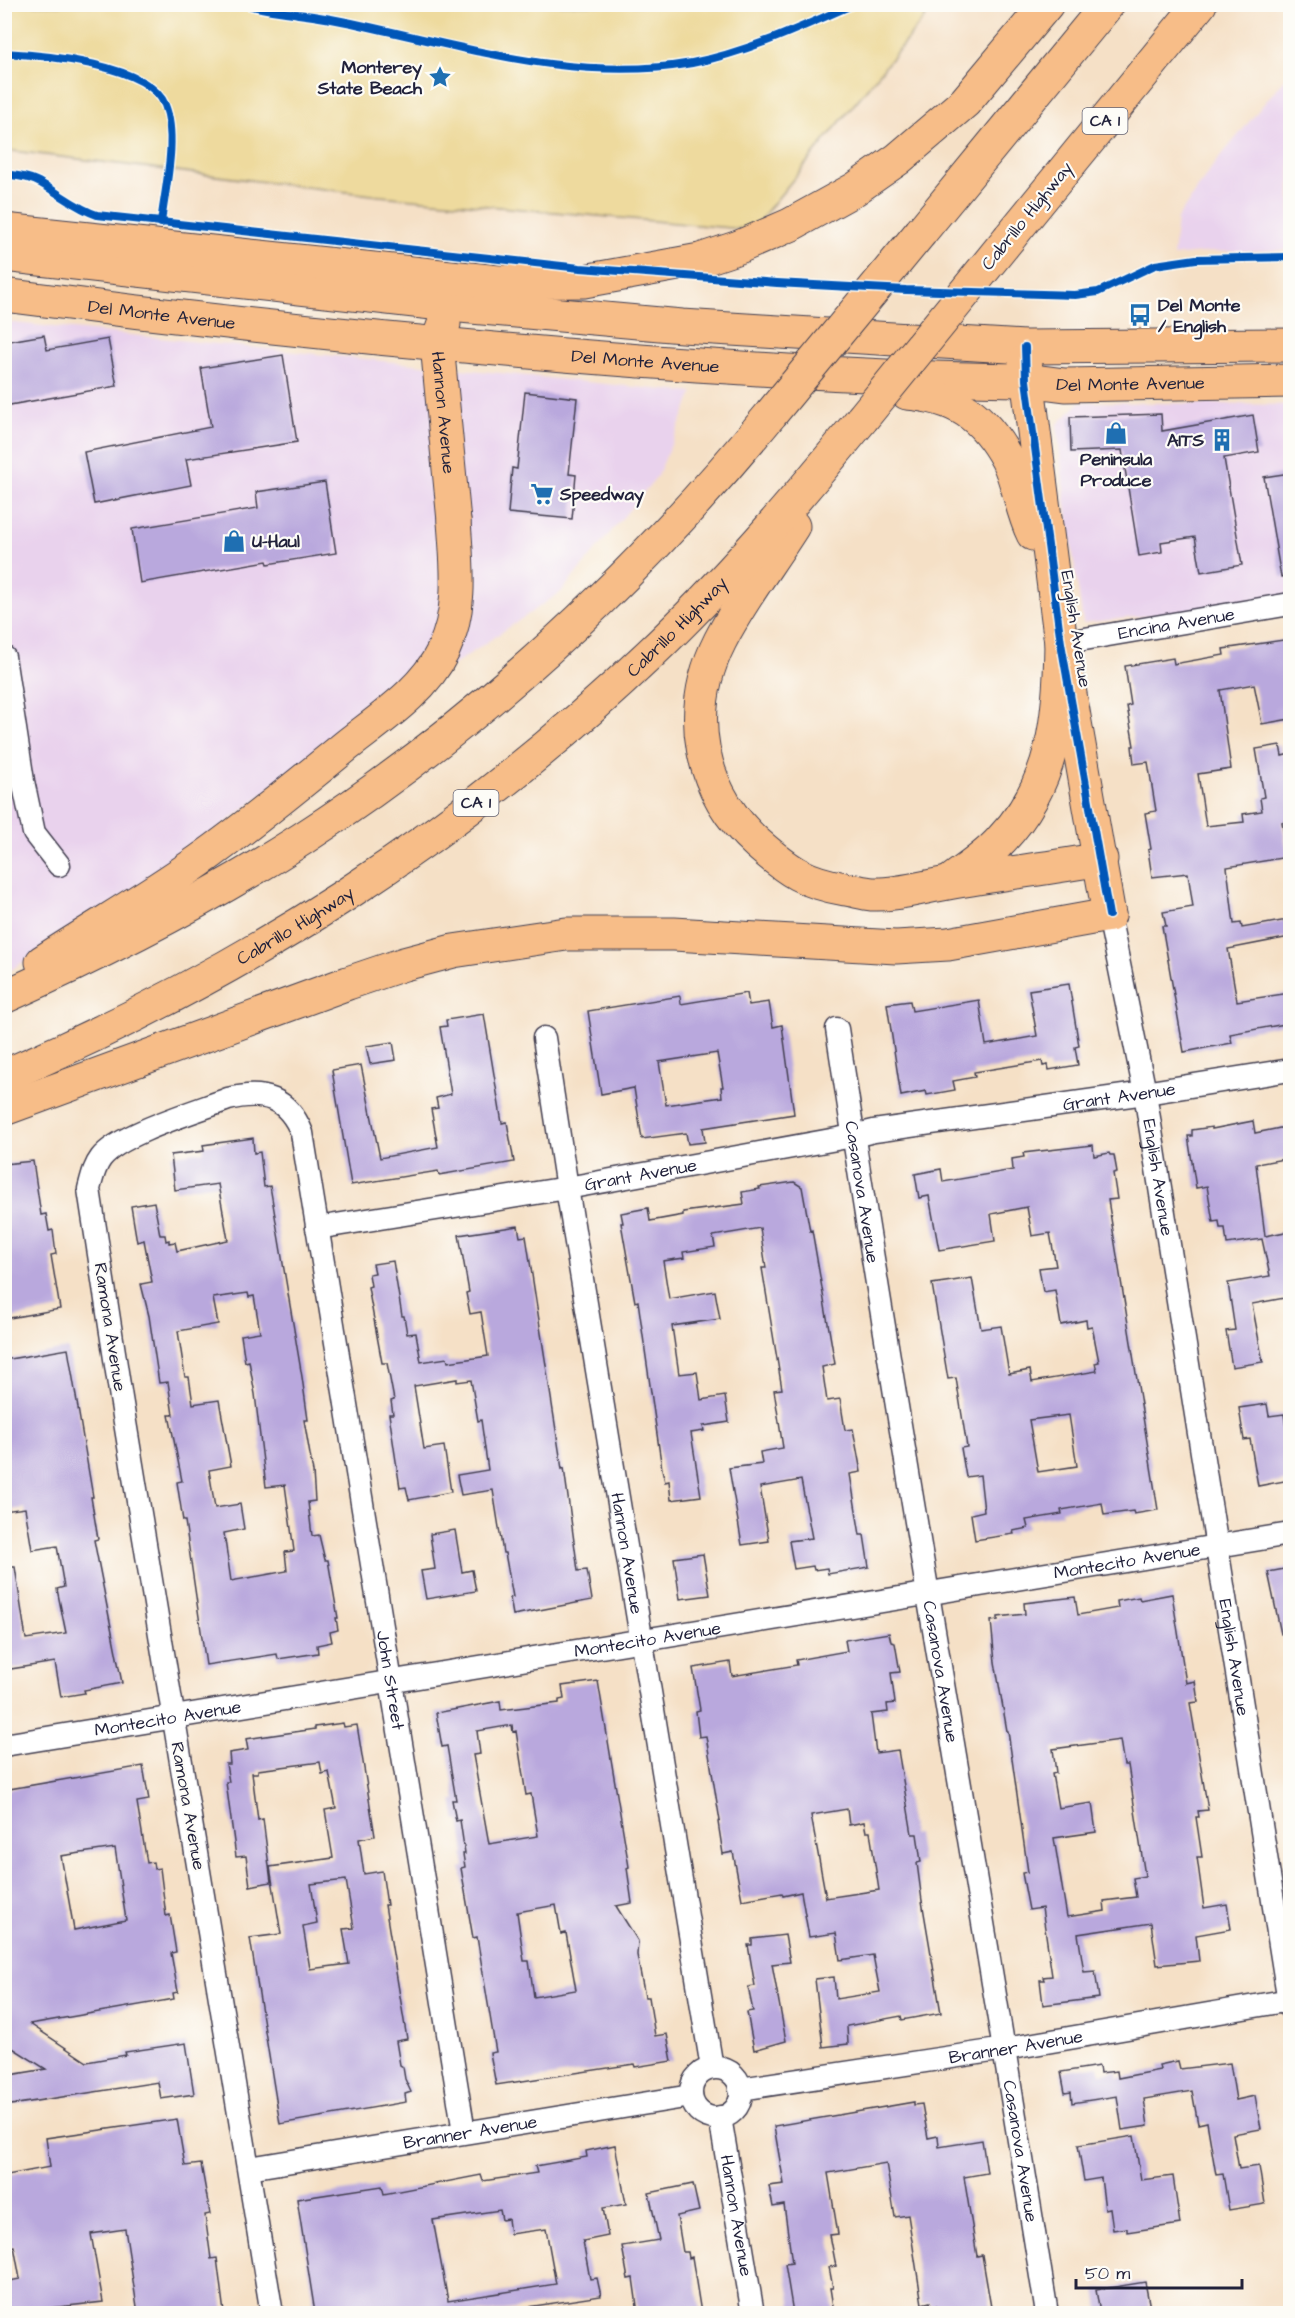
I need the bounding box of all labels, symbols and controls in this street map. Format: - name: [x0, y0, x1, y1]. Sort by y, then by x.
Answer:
- place label: Monterey State Beach: [317, 55, 423, 101]
- place icon: Monterey State Beach: [427, 64, 453, 90]
- road number: CA 1: [1082, 108, 1128, 134]
- street label: Cabrillo Highway: [975, 156, 1079, 276]
- street label: Del Monte Avenue: [87, 293, 237, 336]
- place label: Del Monte / English: [1158, 293, 1241, 340]
- bus stop icon: Del Monte / English: [1127, 302, 1153, 328]
- street label: Del Monte Avenue: [571, 343, 721, 379]
- street label: Hannon Avenue: [425, 350, 462, 475]
- street label: Del Monte Avenue: [1055, 370, 1205, 398]
- shop icon: Peninsula Produce: [1103, 420, 1129, 446]
- building icon: AITS: [1209, 427, 1235, 453]
- place label: AITS: [1167, 428, 1204, 453]
- place label: Peninsula Produce: [1080, 447, 1153, 493]
- supermarket icon: Speedway: [529, 481, 555, 507]
- place label: Speedway: [559, 482, 644, 508]
- shop icon: U-Haul: [221, 528, 247, 554]
- place label: U-Haul: [252, 529, 300, 554]
- street label: English Avenue: [1053, 569, 1098, 690]
- street label: Cabrillo Highway: [621, 571, 734, 683]
- street label: Encina Avenue: [1116, 601, 1237, 646]
- road number: CA 1: [454, 790, 498, 816]
- street label: Cabrillo Highway: [232, 880, 359, 971]
- street label: Grant Avenue: [1061, 1076, 1178, 1117]
- street label: English Avenue: [1137, 1117, 1180, 1238]
- street label: Casanova Avenue: [839, 1119, 886, 1265]
- street label: Grant Avenue: [582, 1152, 699, 1197]
- street label: Ramona Avenue: [87, 1261, 133, 1393]
- street label: Hannon Avenue: [605, 1491, 650, 1616]
- street label: Montecito Avenue: [1052, 1536, 1202, 1585]
- street label: English Avenue: [1213, 1597, 1256, 1718]
- street label: Casanova Avenue: [917, 1599, 965, 1745]
- street label: Montecito Avenue: [572, 1615, 723, 1664]
- street label: John Street: [370, 1629, 411, 1732]
- street label: Montecito Avenue: [93, 1694, 243, 1742]
- street label: Ramona Avenue: [164, 1740, 212, 1872]
- street label: Branner Avenue: [947, 2023, 1085, 2070]
- street label: Casanova Avenue: [997, 2078, 1045, 2224]
- street label: Branner Avenue: [401, 2109, 539, 2155]
- street label: Hannon Avenue: [714, 2153, 759, 2279]
- scale bar: [1076, 2252, 1242, 2290]
- text: 50 m: [1085, 2261, 1130, 2286]

